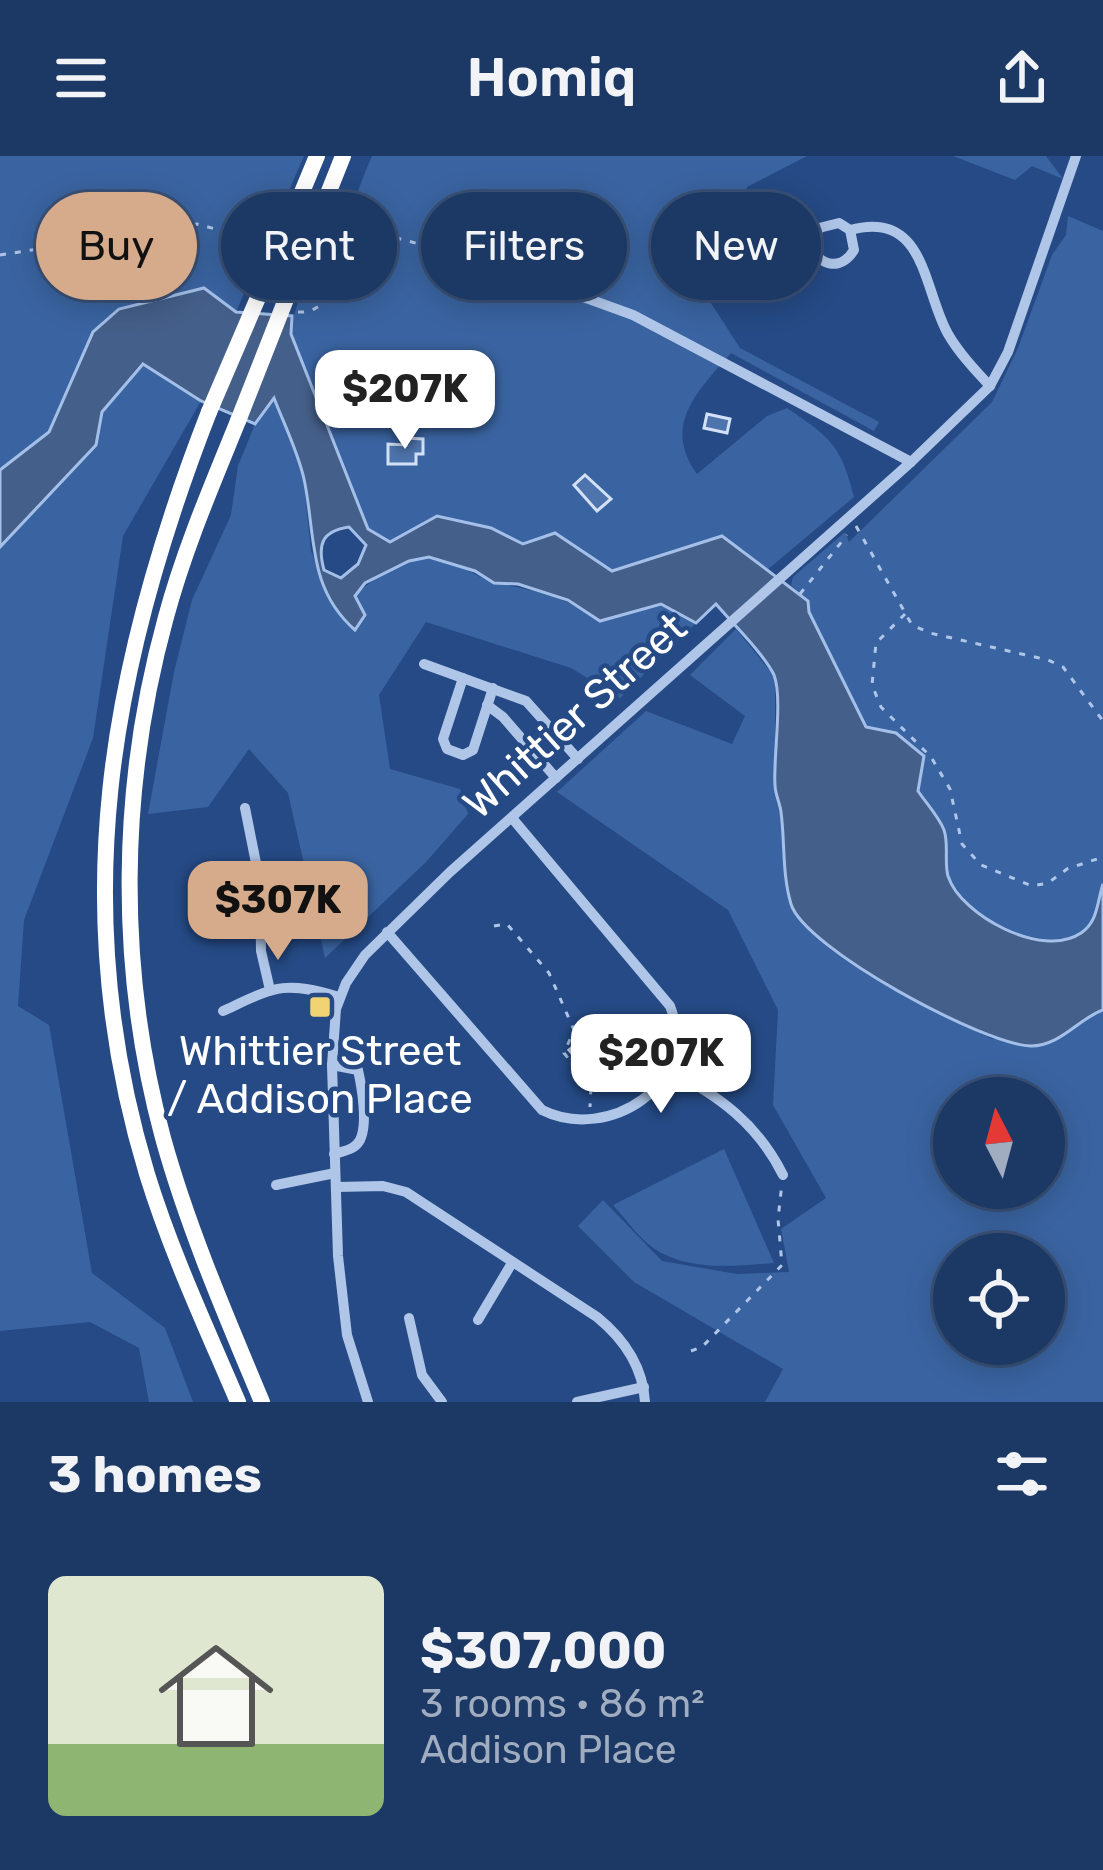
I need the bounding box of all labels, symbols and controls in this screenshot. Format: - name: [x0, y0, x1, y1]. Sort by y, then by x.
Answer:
- icon: menu: [48, 45, 114, 111]
- icon: share: [989, 45, 1055, 111]
- text: Homiq: [467, 46, 636, 110]
- chip: Buy: [36, 192, 197, 300]
- chip: Rent: [221, 192, 397, 300]
- chip: Filters: [421, 192, 627, 300]
- chip: New: [651, 192, 821, 300]
- pin: $207K: [321, 350, 489, 452]
- text: $207K: [342, 366, 468, 412]
- street label: Whittier Street: [453, 603, 697, 829]
- pin: $307K: [194, 861, 362, 963]
- text: $307K: [215, 877, 341, 923]
- marker: Whittier Street / Addison Place: [307, 994, 333, 1020]
- pin: $207K: [577, 1014, 745, 1116]
- place label: Whittier Street / Addison Place: [167, 1026, 473, 1124]
- text: $207K: [598, 1030, 724, 1076]
- north arrow: [933, 1077, 1065, 1209]
- map controls: [933, 1077, 1065, 1365]
- button: locate: [933, 1233, 1065, 1365]
- icon: filters: [989, 1441, 1055, 1507]
- text: 3 homes: [48, 1444, 262, 1505]
- text: $307,000: [420, 1620, 667, 1681]
- icon: home: [144, 1624, 288, 1768]
- text: 3 rooms · 86 m²: [420, 1681, 705, 1727]
- text: Addison Place: [420, 1727, 677, 1773]

